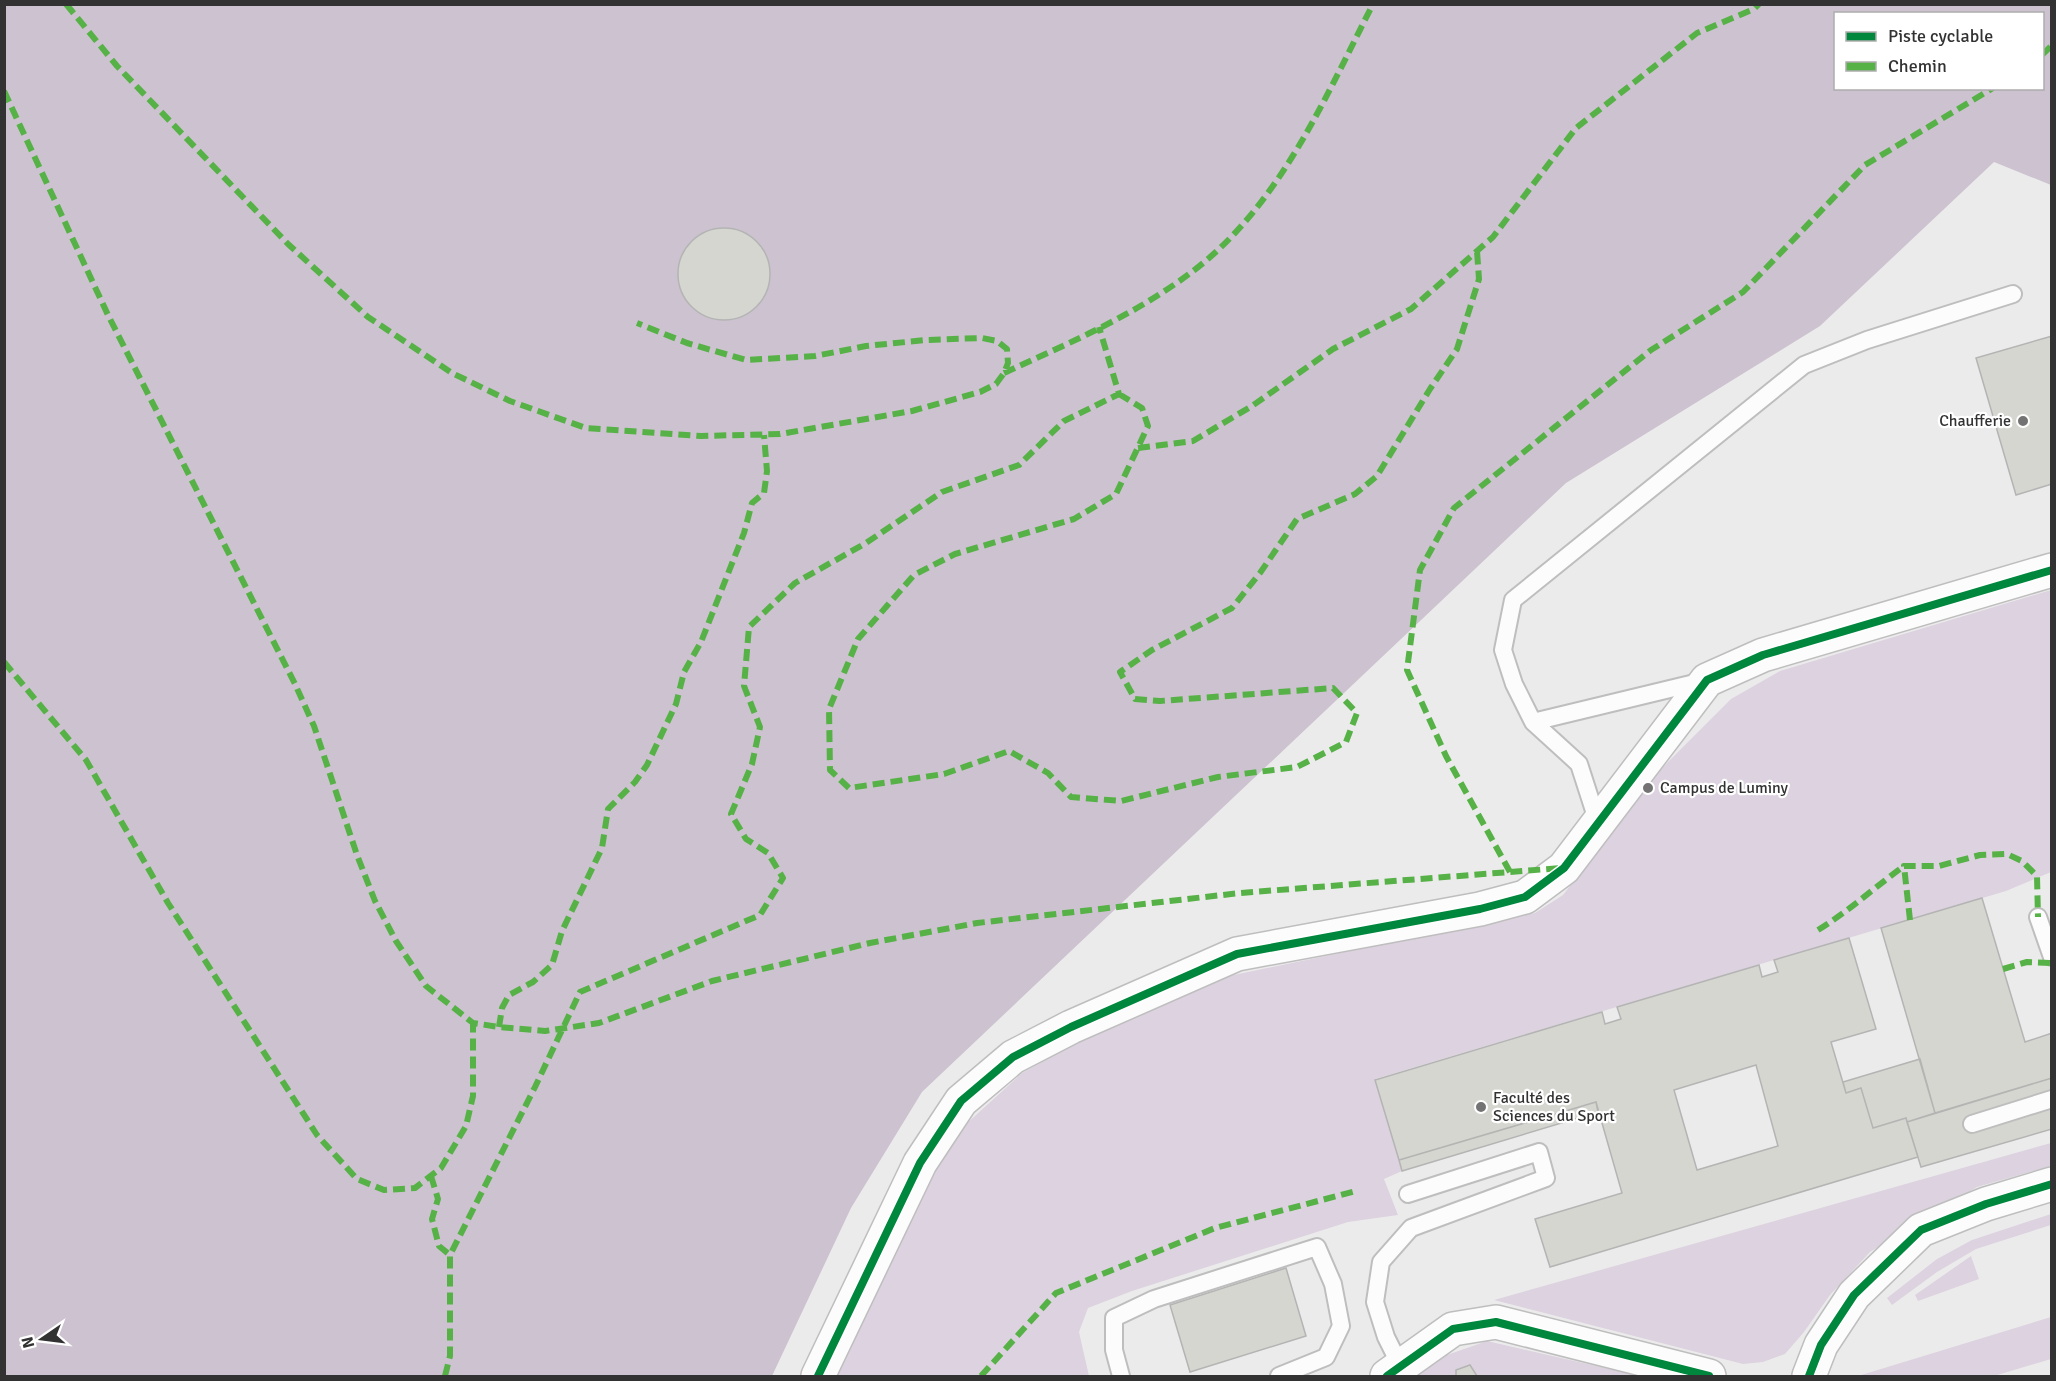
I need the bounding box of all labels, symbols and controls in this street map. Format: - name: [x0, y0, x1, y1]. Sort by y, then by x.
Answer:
- legend: [1834, 12, 2044, 90]
- text: Piste cyclable: [1888, 25, 1993, 47]
- text: Chemin: [1888, 55, 1947, 77]
- place label: Chaufferie: [1939, 411, 2011, 431]
- marker: Chaufferie: [2016, 414, 2030, 428]
- place label: Campus de Luminy: [1660, 778, 1788, 798]
- marker: Campus de Luminy: [1641, 781, 1655, 795]
- place label: Faculté des Sciences du Sport: [1493, 1088, 1615, 1126]
- marker: Faculté des Sciences du Sport: [1474, 1100, 1488, 1114]
- north arrow: [12, 1309, 72, 1369]
- text: N: [17, 1335, 39, 1350]

